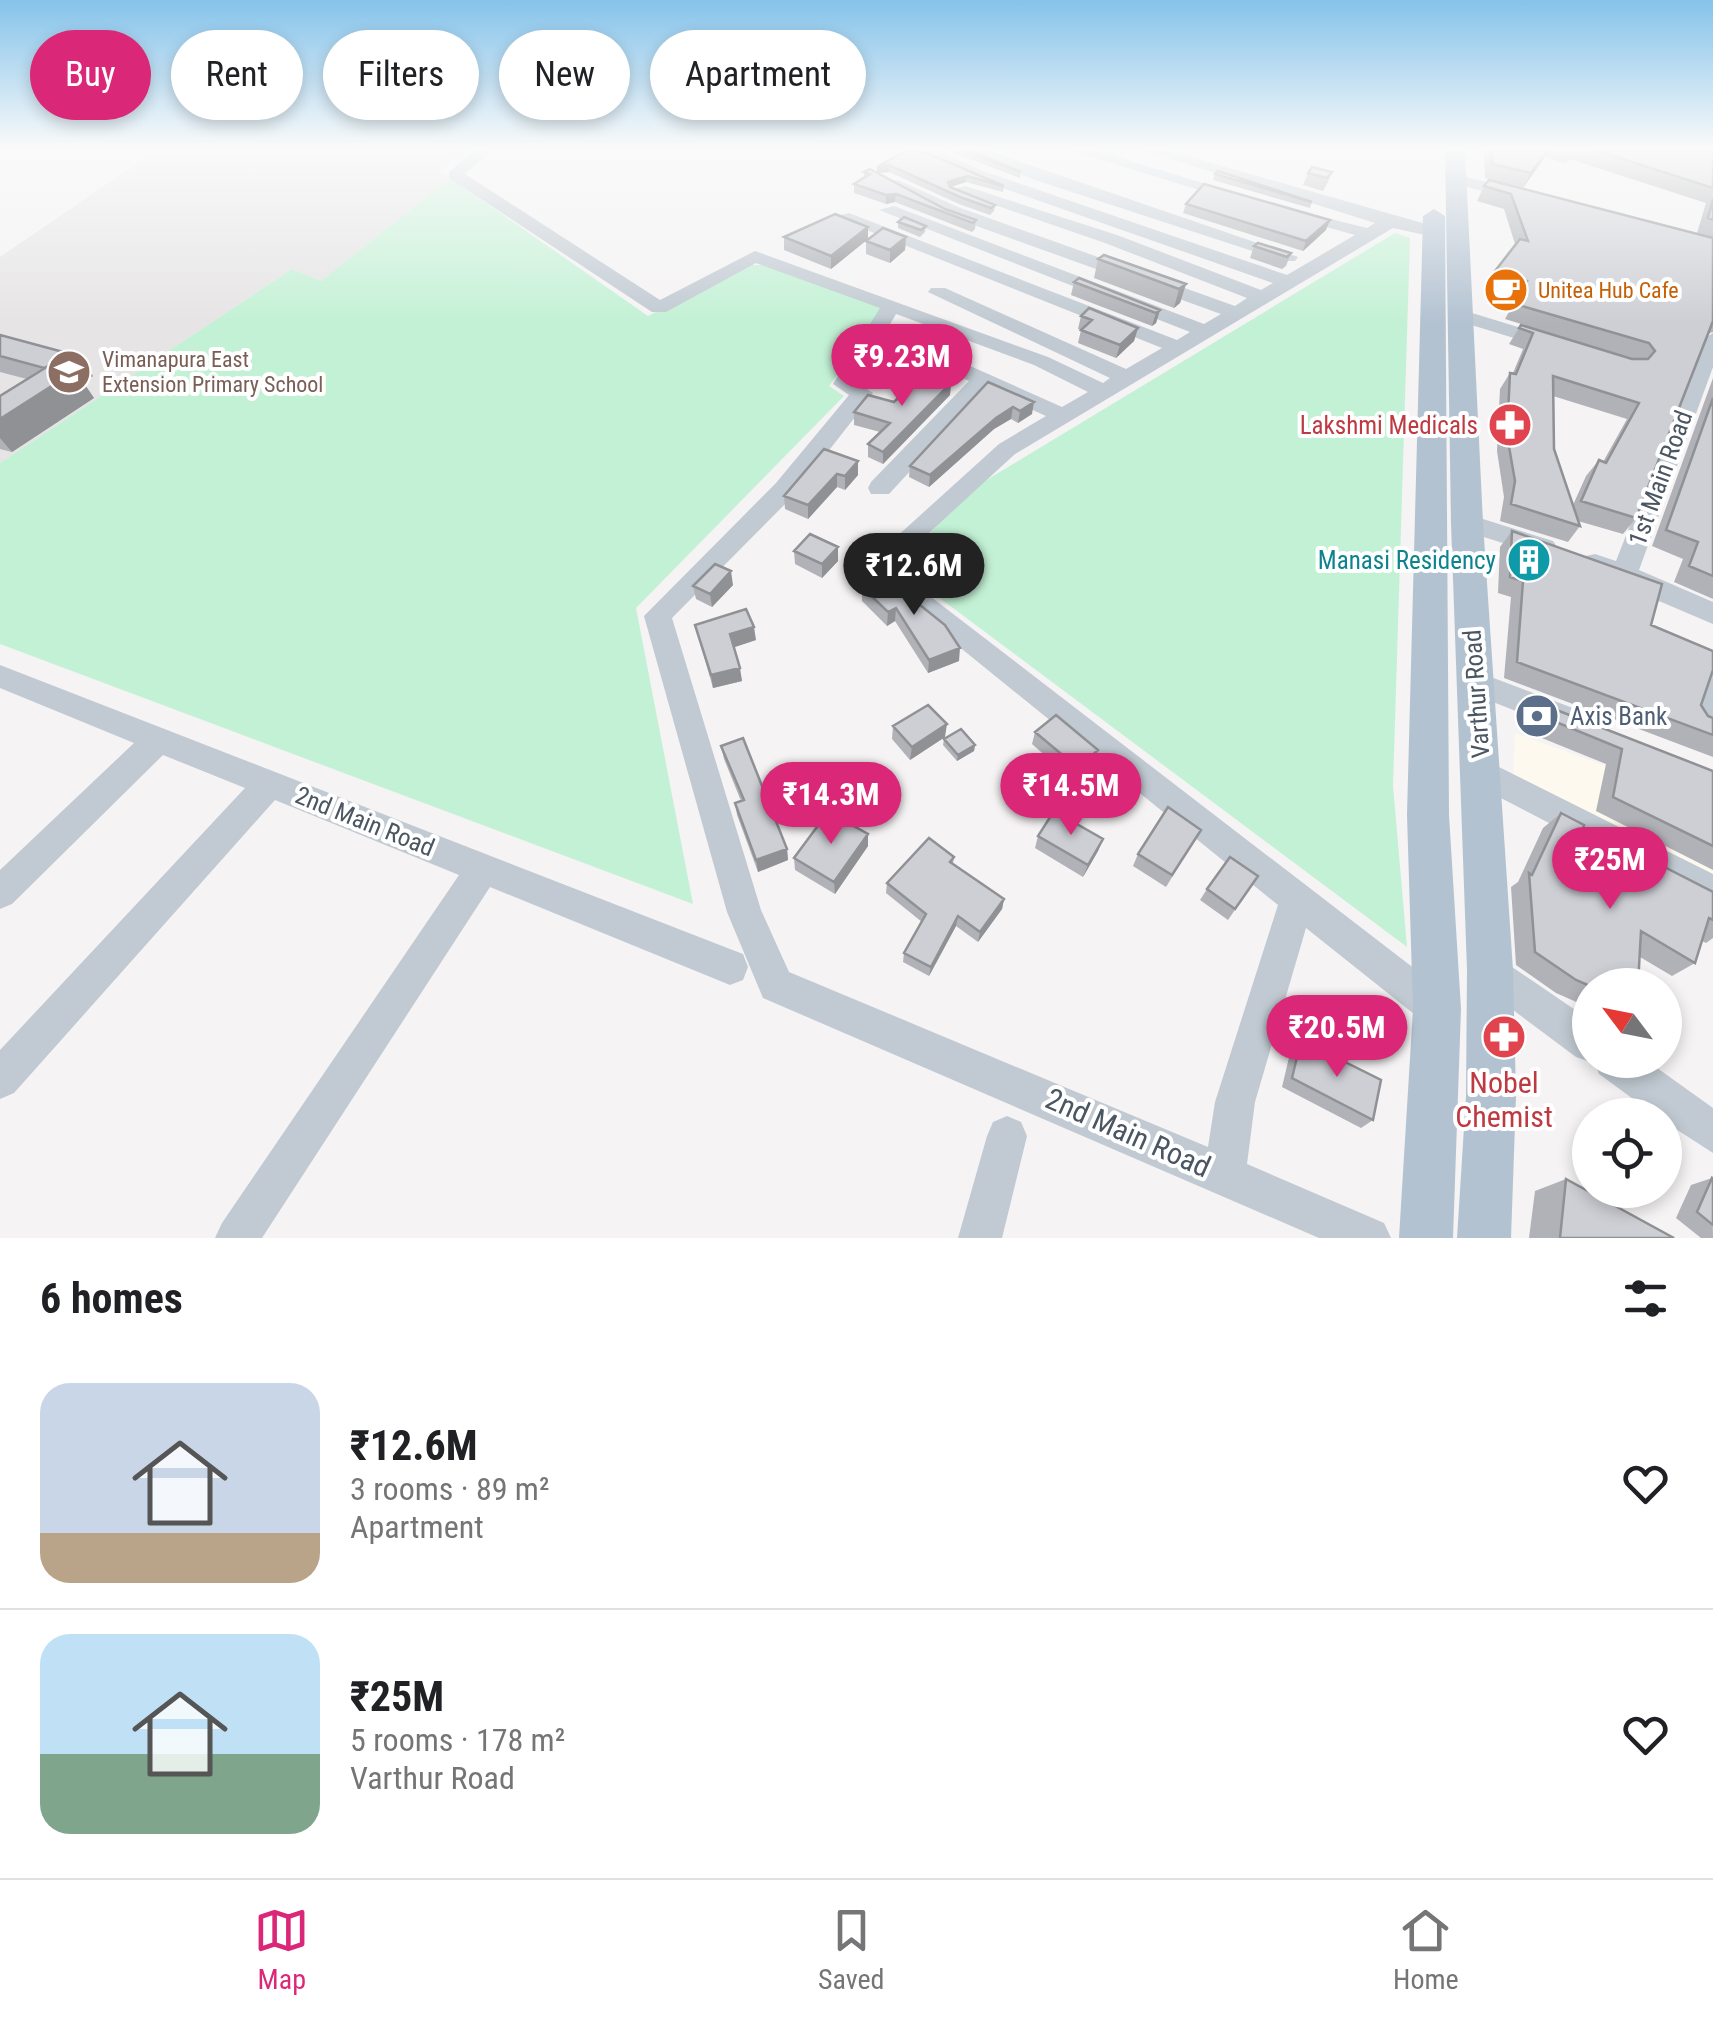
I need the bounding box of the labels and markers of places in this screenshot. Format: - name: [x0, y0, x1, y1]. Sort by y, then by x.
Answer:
- cafe icon: Unitea Hub Cafe: [1483, 267, 1529, 313]
- place label: Unitea Hub Cafe: [1538, 278, 1679, 303]
- pin: ₹9.23M: [821, 324, 983, 409]
- place label: Vimanapura East Extension Primary School: [102, 347, 323, 397]
- school or university icon: Vimanapura East Extension Primary School: [46, 349, 92, 395]
- pharmacy icon: Lakshmi Medicals: [1487, 402, 1533, 448]
- place label: Lakshmi Medicals: [1300, 411, 1478, 440]
- pin: ₹12.6M: [833, 533, 995, 618]
- building icon: Manasi Residency: [1506, 537, 1552, 583]
- place label: Manasi Residency: [1318, 546, 1496, 575]
- bank icon: Axis Bank: [1514, 693, 1560, 739]
- place label: Axis Bank: [1570, 702, 1668, 731]
- pin: ₹14.5M: [990, 753, 1152, 838]
- pin: ₹14.3M: [750, 762, 912, 847]
- pin: ₹25M: [1551, 827, 1669, 912]
- pin: ₹20.5M: [1256, 995, 1418, 1080]
- pharmacy icon: Nobel Chemist: [1481, 1014, 1527, 1060]
- place label: Nobel Chemist: [1455, 1065, 1553, 1134]

